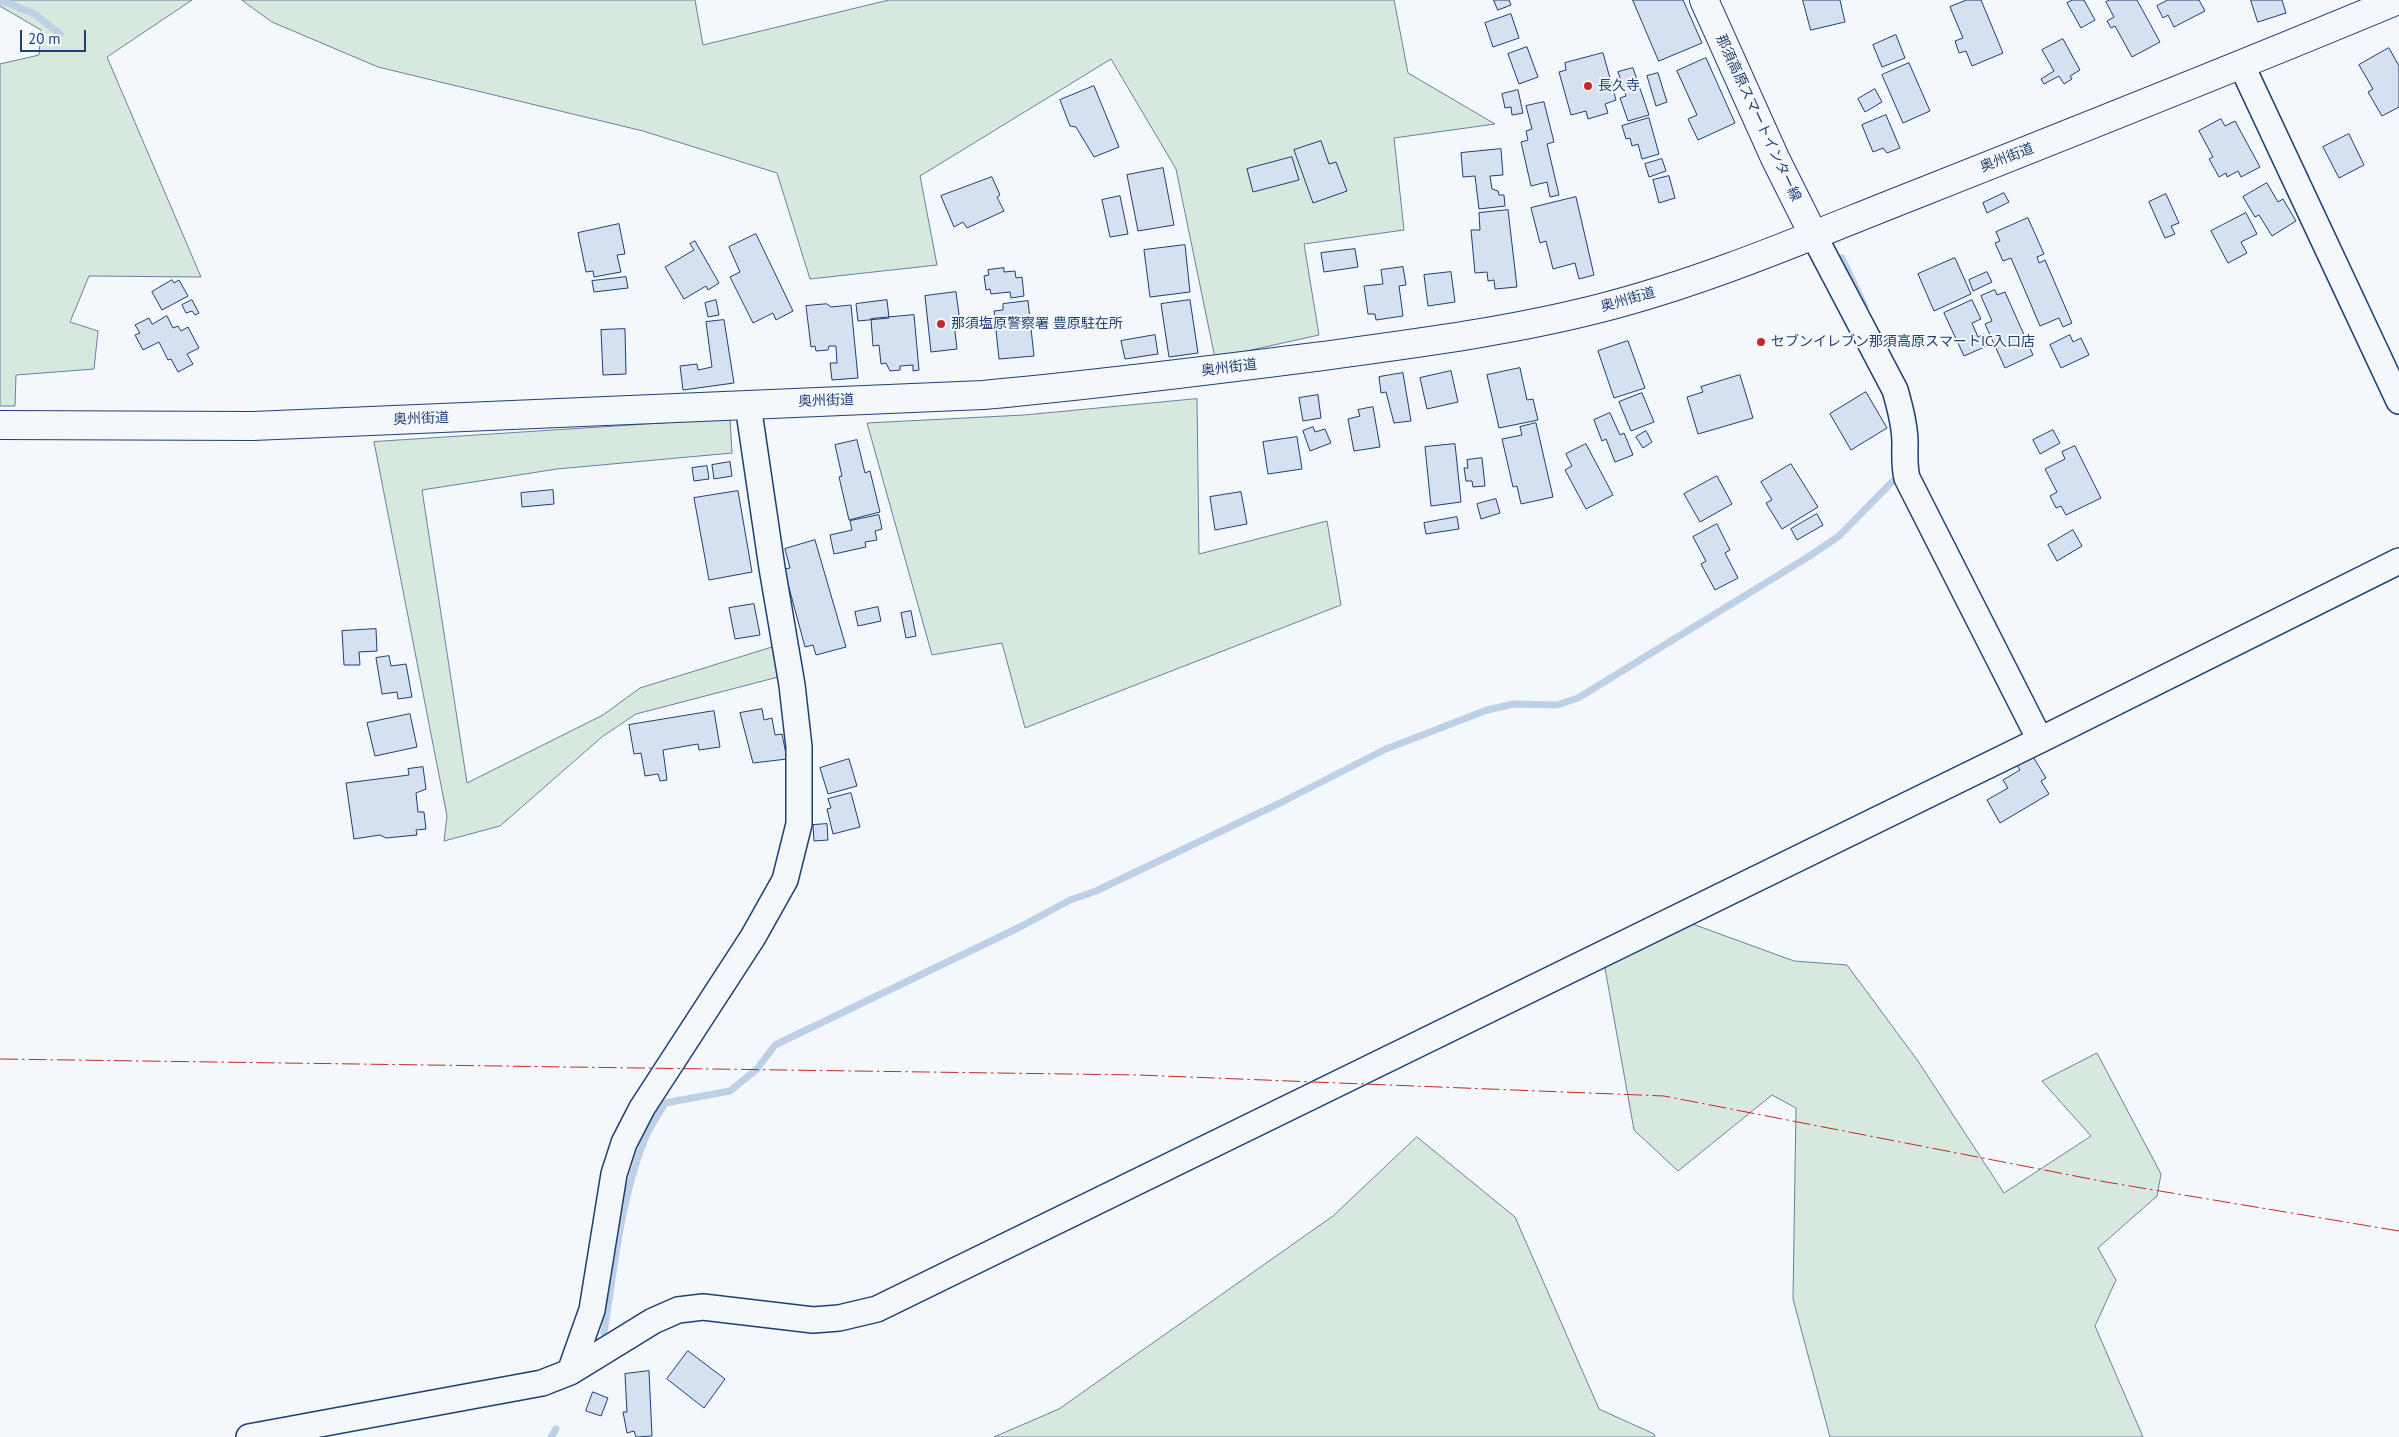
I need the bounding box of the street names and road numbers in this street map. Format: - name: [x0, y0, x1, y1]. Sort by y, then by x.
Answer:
- street label: 那須高原スマートインター線: [1712, 32, 1804, 204]
- street label: 奥州街道: [1978, 140, 2036, 176]
- street label: 奥州街道: [1599, 284, 1657, 316]
- street label: 奥州街道: [1200, 356, 1258, 380]
- street label: 奥州街道: [798, 392, 854, 410]
- street label: 奥州街道: [393, 410, 449, 428]

